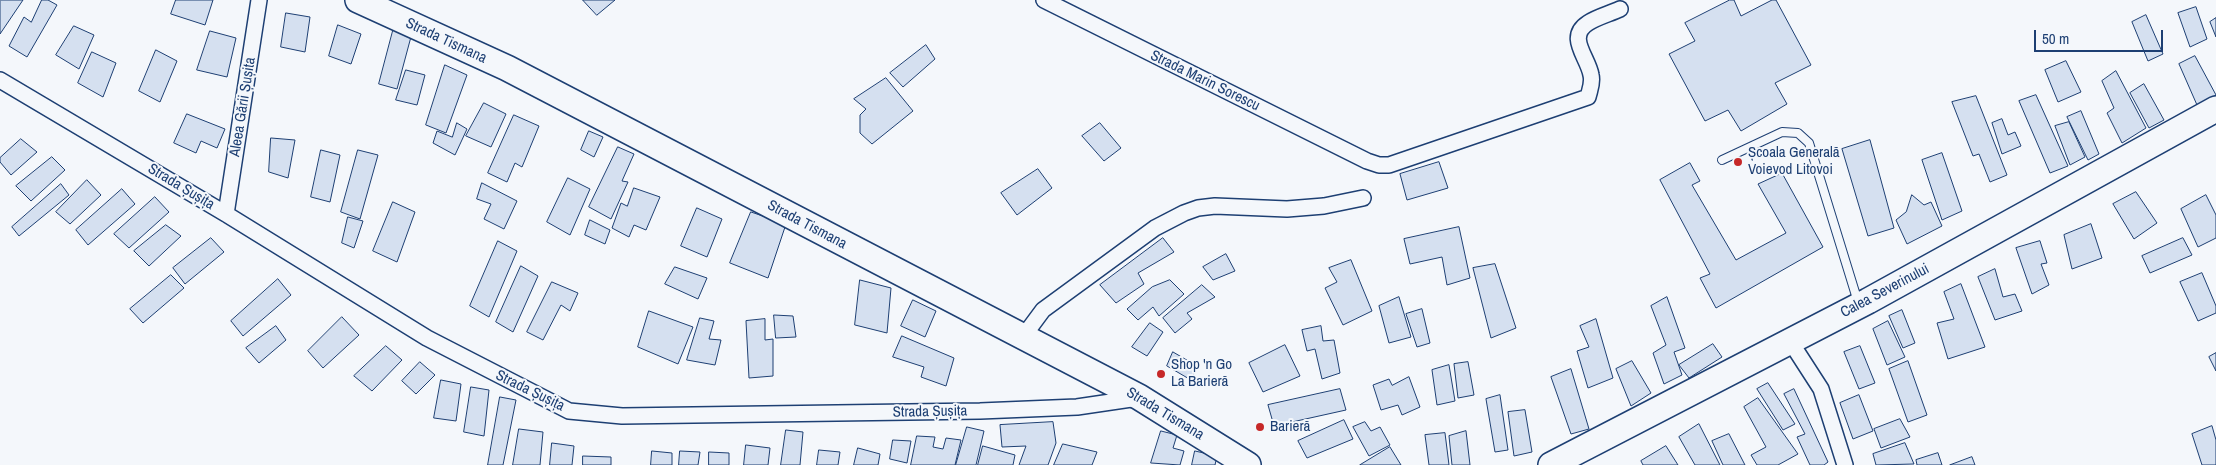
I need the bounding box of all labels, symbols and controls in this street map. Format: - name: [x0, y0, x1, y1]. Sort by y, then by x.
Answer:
- street label: Strada Tismana: [403, 14, 489, 68]
- scale bar: [2036, 20, 2165, 52]
- text: 50 m: [2042, 28, 2069, 49]
- street label: Strada Marin Sorescu: [1147, 47, 1263, 115]
- street label: Aleea Gării Șușita: [226, 56, 260, 158]
- place label: Școala Generală Voievod Litovoi: [1748, 144, 1840, 179]
- marker: Școala Generală Voievod Litovoi: [1732, 156, 1744, 168]
- street label: Strada Șușița: [144, 160, 218, 214]
- street label: Strada Tismana: [764, 197, 850, 253]
- street label: Calea Severinului: [1838, 260, 1932, 322]
- place label: Shop 'n Go La Barieră: [1171, 356, 1232, 391]
- street label: Strada Șușița: [493, 367, 567, 415]
- marker: Shop 'n Go La Barieră: [1155, 368, 1167, 380]
- street label: Strada Tismana: [1123, 384, 1207, 444]
- street label: Strada Șușița: [893, 402, 967, 422]
- place label: Barieră: [1270, 418, 1310, 436]
- marker: Barieră: [1254, 421, 1266, 433]

